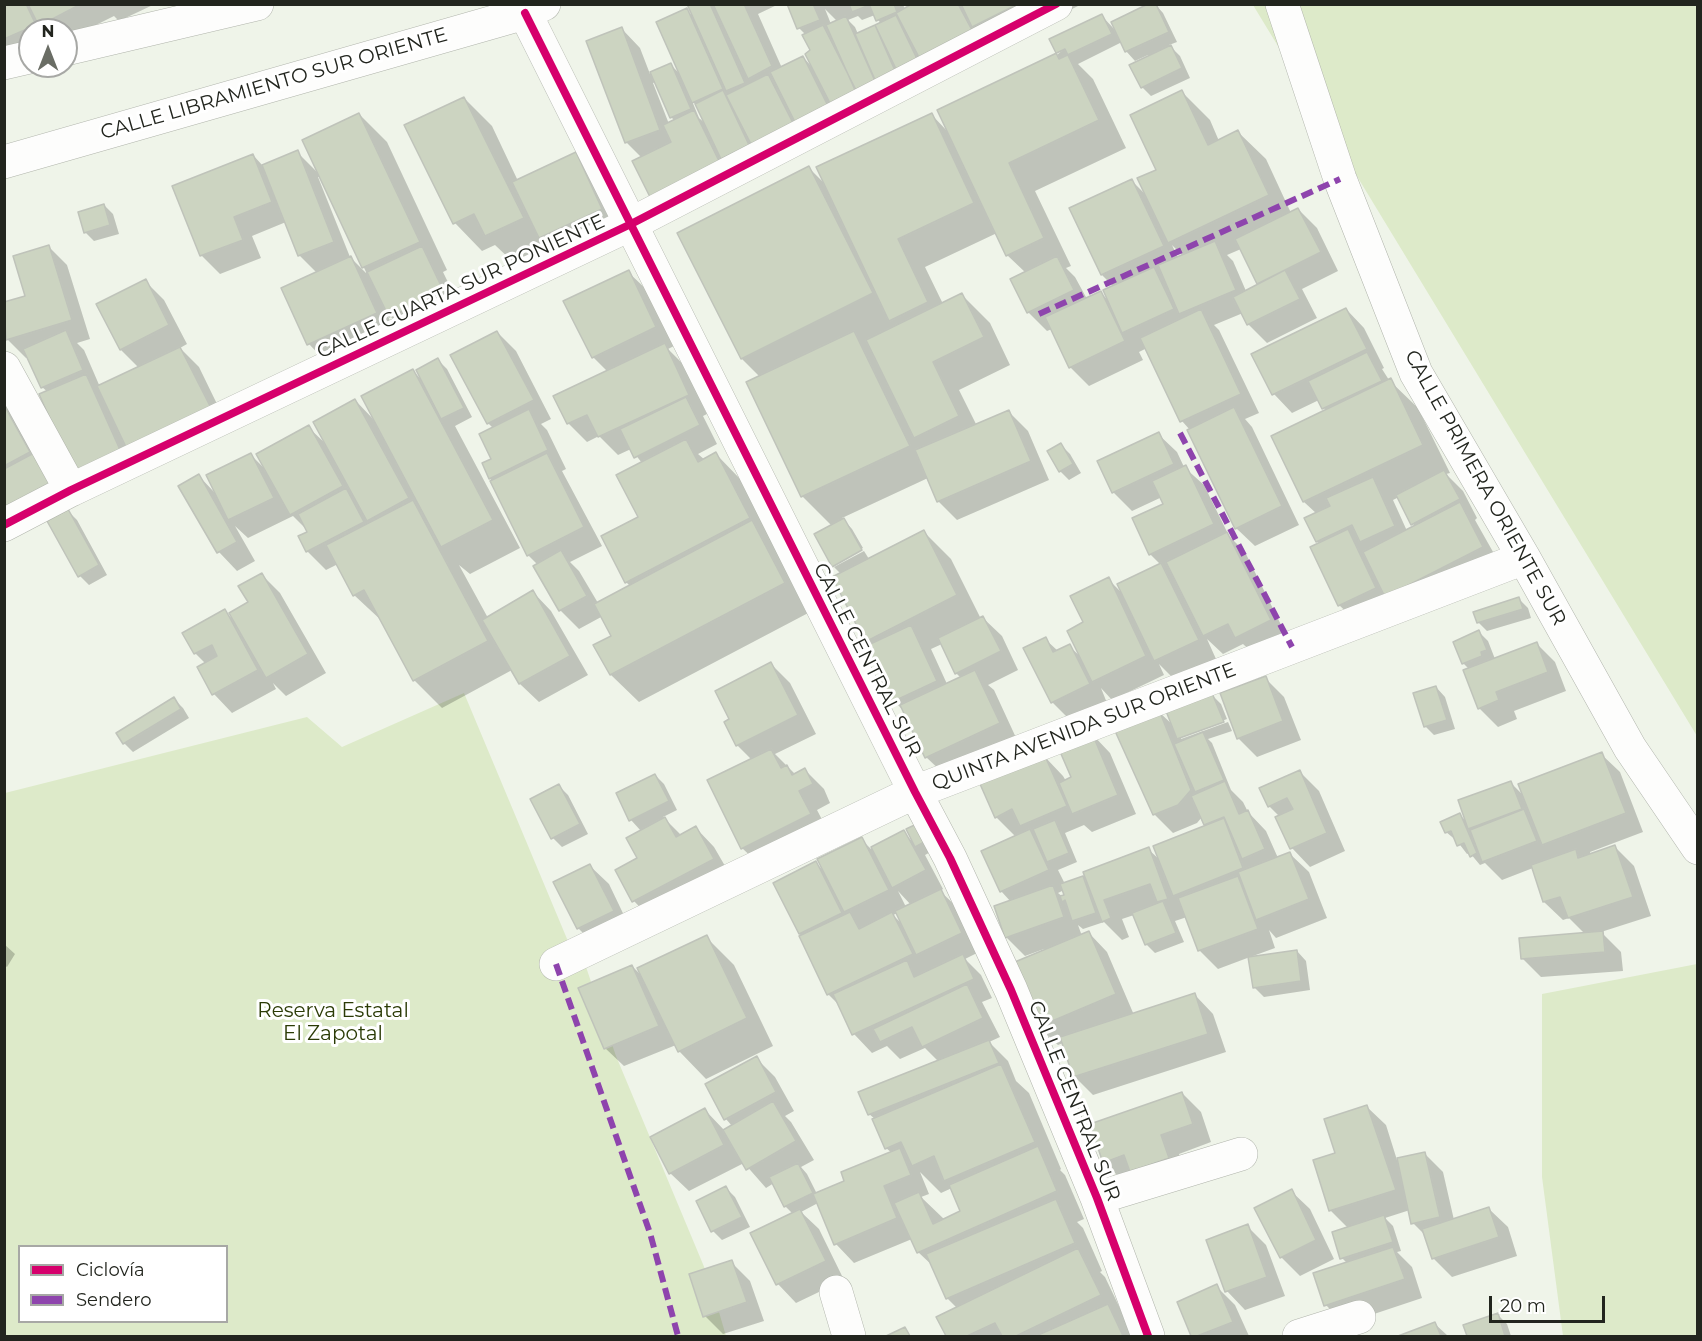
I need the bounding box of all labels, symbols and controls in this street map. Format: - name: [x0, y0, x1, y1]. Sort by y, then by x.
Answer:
- north arrow: [18, 18, 78, 78]
- text: N: [42, 22, 54, 41]
- street label: CALLE LIBRAMIENTO SUR ORIENTE: [98, 23, 450, 145]
- street label: CALLE CUARTA SUR PONIENTE: [313, 210, 609, 364]
- street label: CALLE PRIMERA ORIENTE SUR: [1399, 346, 1571, 630]
- street label: CALLE CENTRAL SUR: [808, 559, 926, 761]
- street label: QUINTA AVENIDA SUR ORIENTE: [929, 658, 1239, 796]
- street label: CALLE CENTRAL SUR: [1023, 997, 1125, 1205]
- park label: Reserva Estatal El Zapotal: [257, 999, 409, 1046]
- legend: [18, 1245, 228, 1323]
- text: Ciclovía: [76, 1259, 145, 1281]
- scale bar: [1492, 1284, 1608, 1322]
- text: Sendero: [76, 1289, 151, 1311]
- text: 20 m: [1500, 1295, 1546, 1317]

